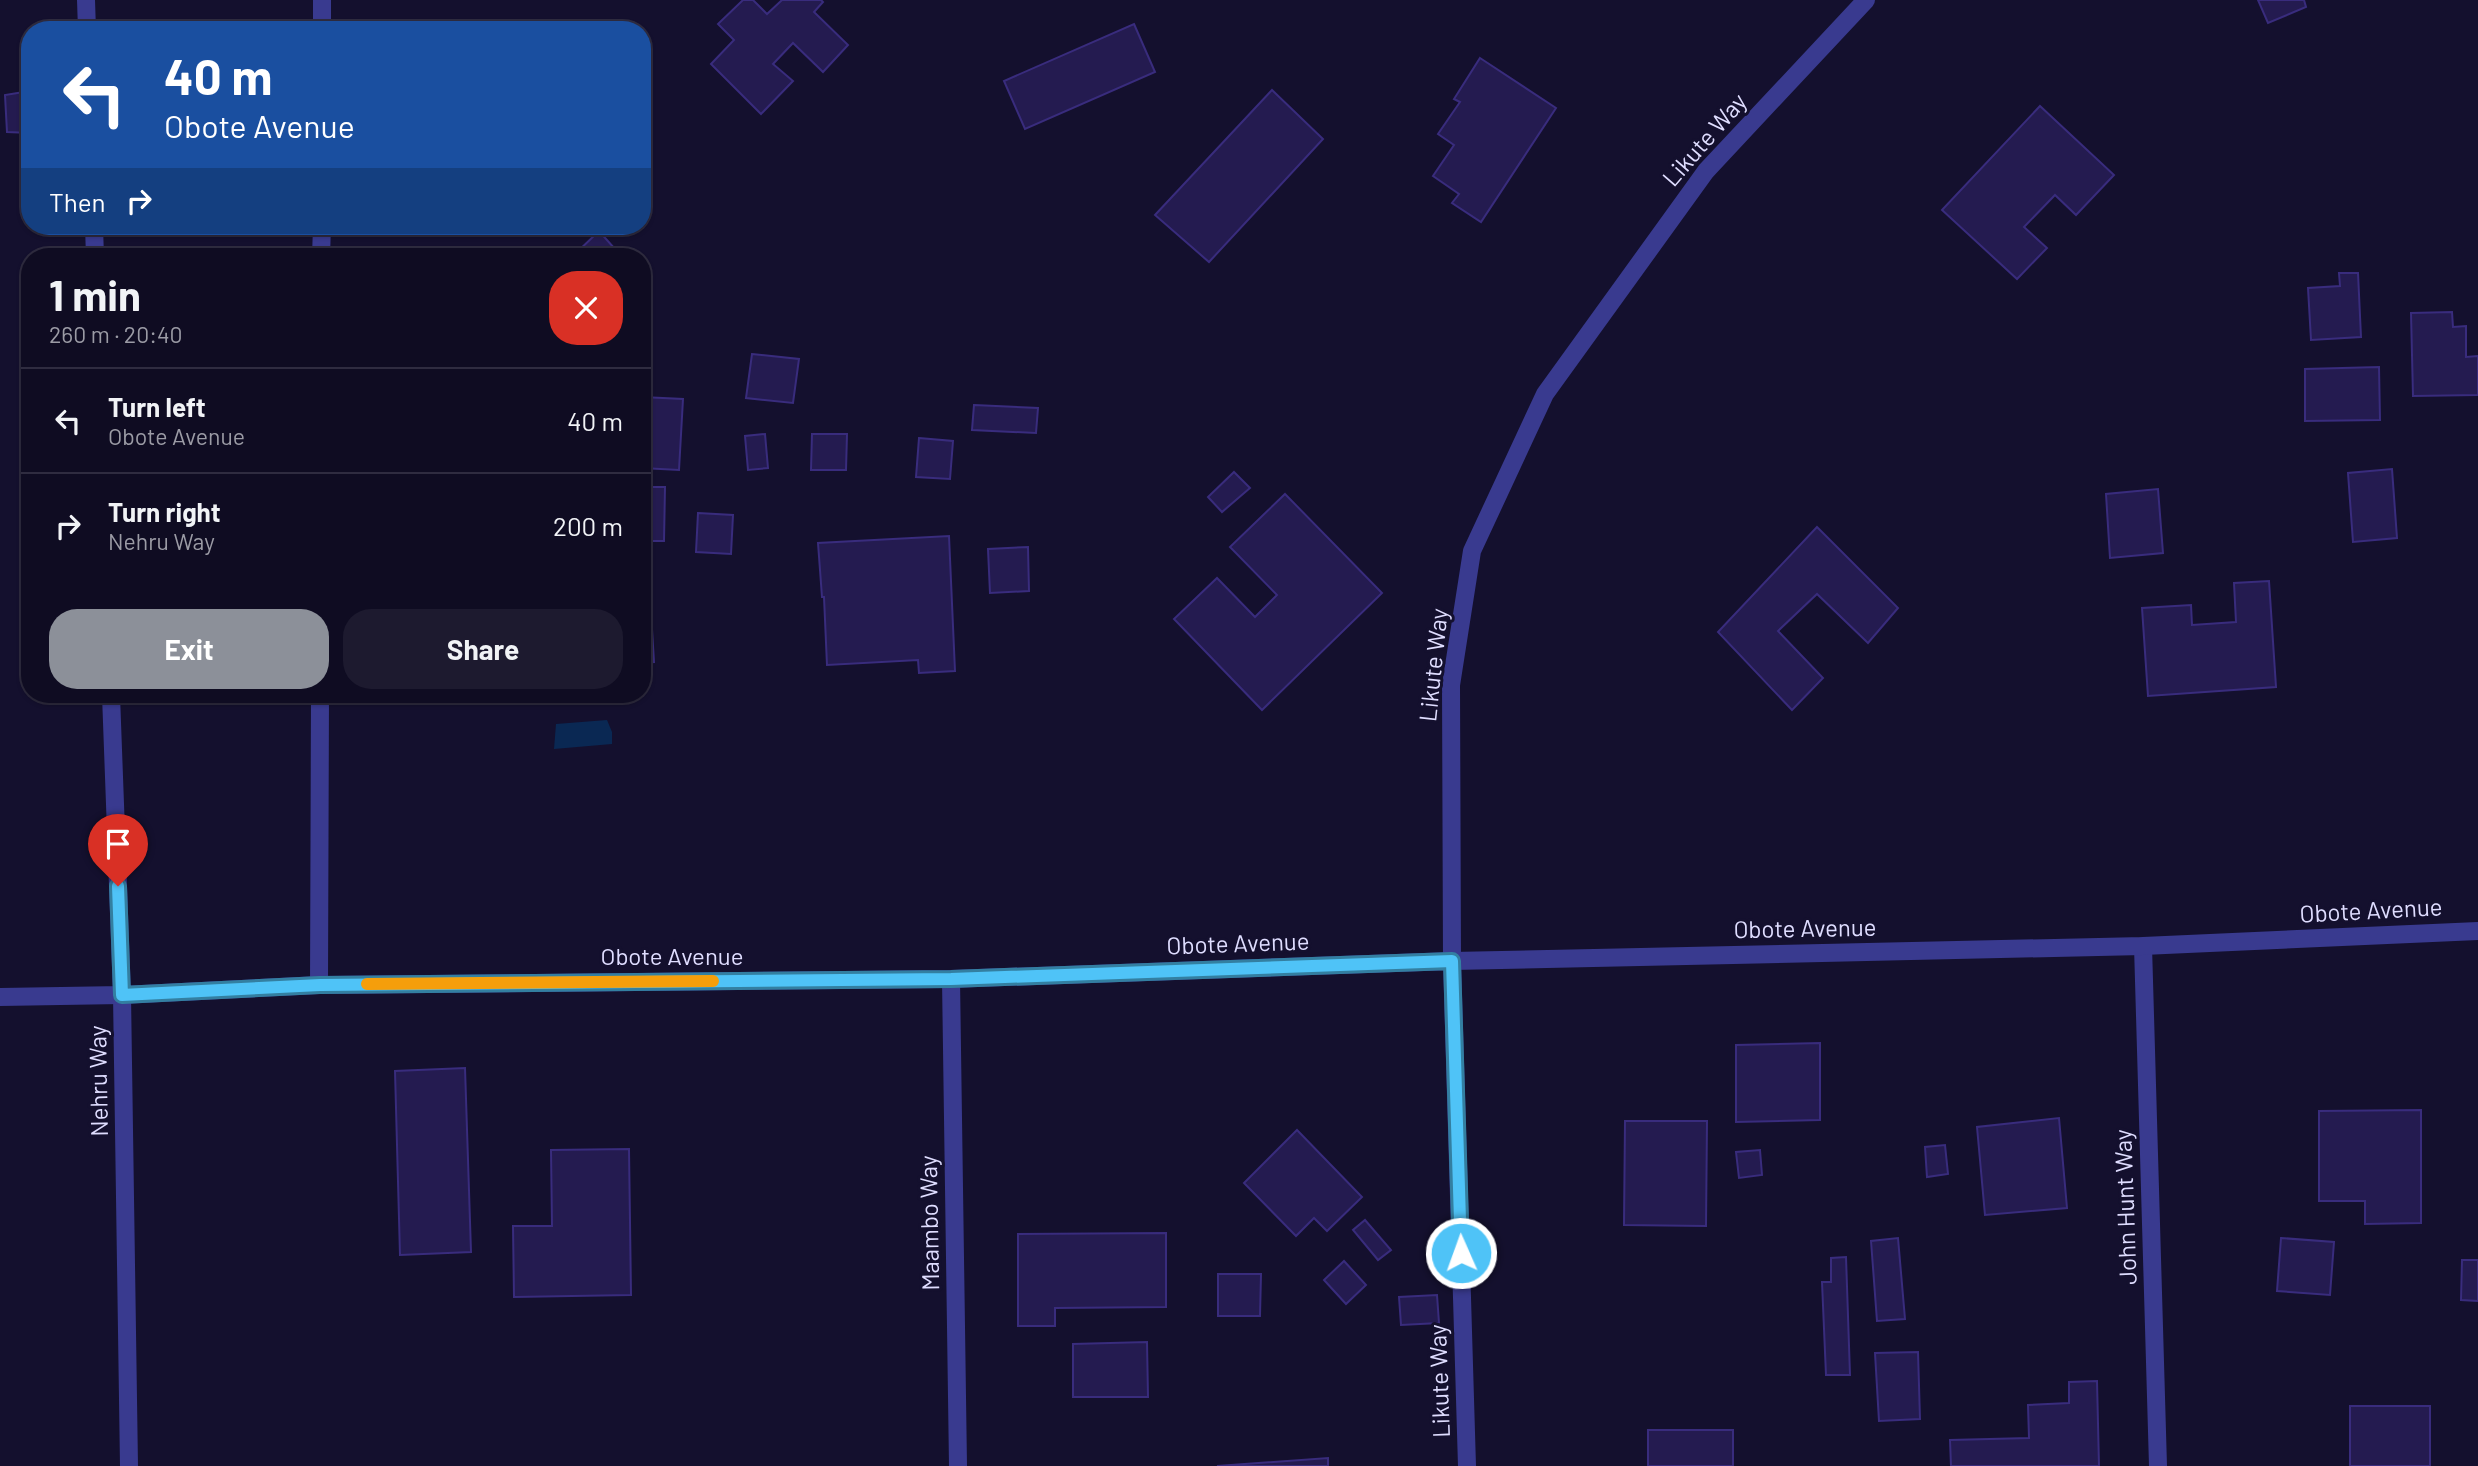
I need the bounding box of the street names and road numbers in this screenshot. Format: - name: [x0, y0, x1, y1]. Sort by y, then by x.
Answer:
- street label: Likute Way: [1656, 87, 1752, 191]
- street label: Likute Way: [1412, 607, 1453, 723]
- street label: Obote Avenue: [2299, 891, 2443, 928]
- street label: Obote Avenue: [1733, 912, 1877, 943]
- street label: Obote Avenue: [1166, 926, 1310, 959]
- street label: Obote Avenue: [600, 941, 744, 970]
- street label: Nehru Way: [82, 1025, 113, 1137]
- street label: John Hunt Way: [2107, 1129, 2142, 1285]
- street label: Maambo Way: [913, 1155, 944, 1291]
- street label: Likute Way: [1422, 1324, 1455, 1438]

